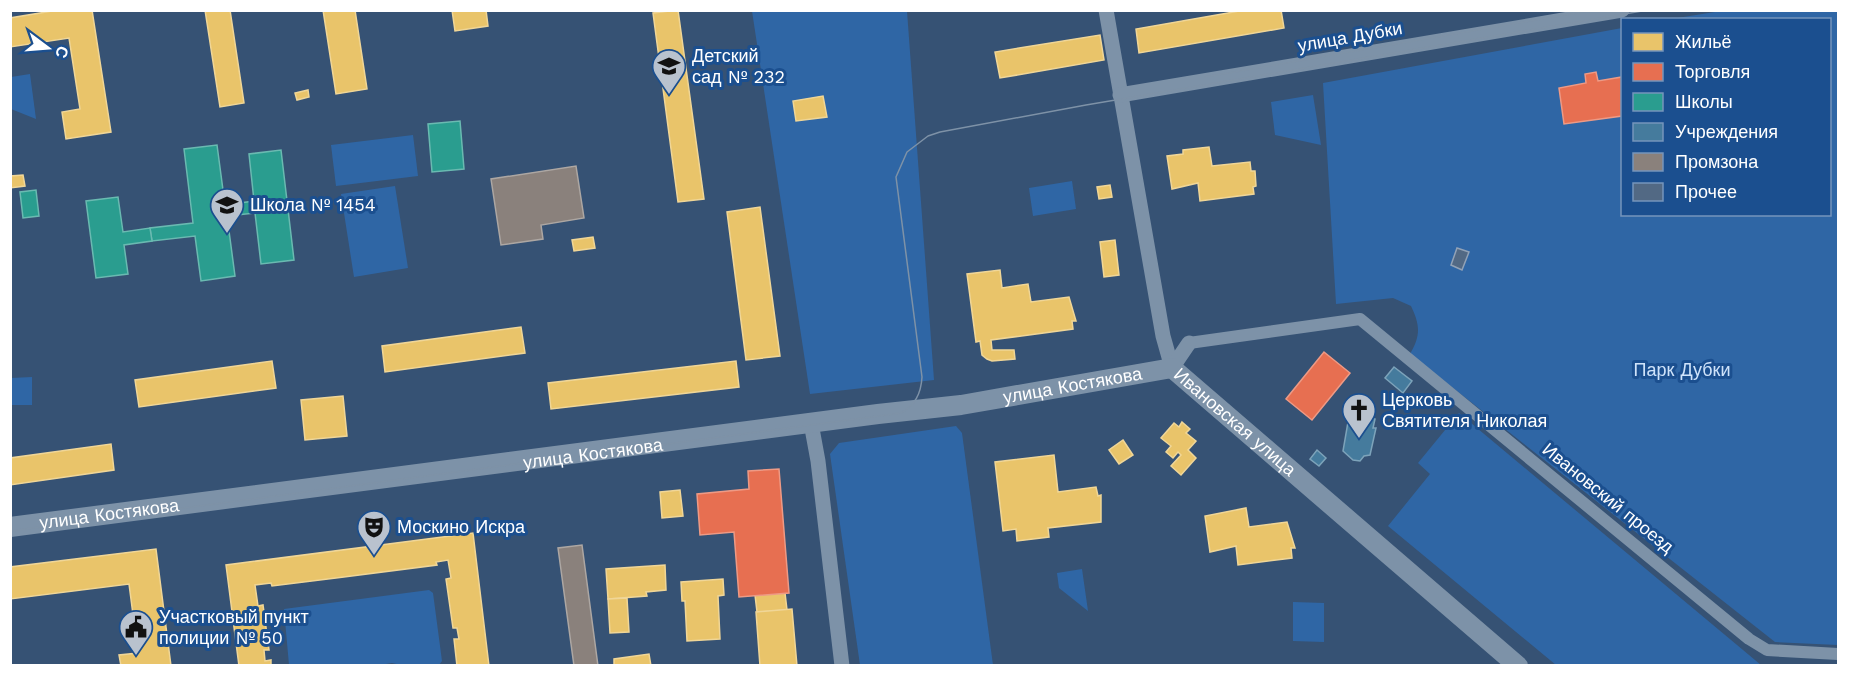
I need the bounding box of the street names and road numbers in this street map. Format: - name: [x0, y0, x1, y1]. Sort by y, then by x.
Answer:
- street label: улица Дубки: [1296, 17, 1404, 56]
- street label: улица Костякова: [1001, 362, 1144, 407]
- street label: Ивановская улица: [1170, 363, 1301, 481]
- street label: улица Костякова: [522, 434, 665, 473]
- street label: Ивановский проезд: [1539, 438, 1678, 557]
- street label: улица Костякова: [38, 494, 181, 533]

